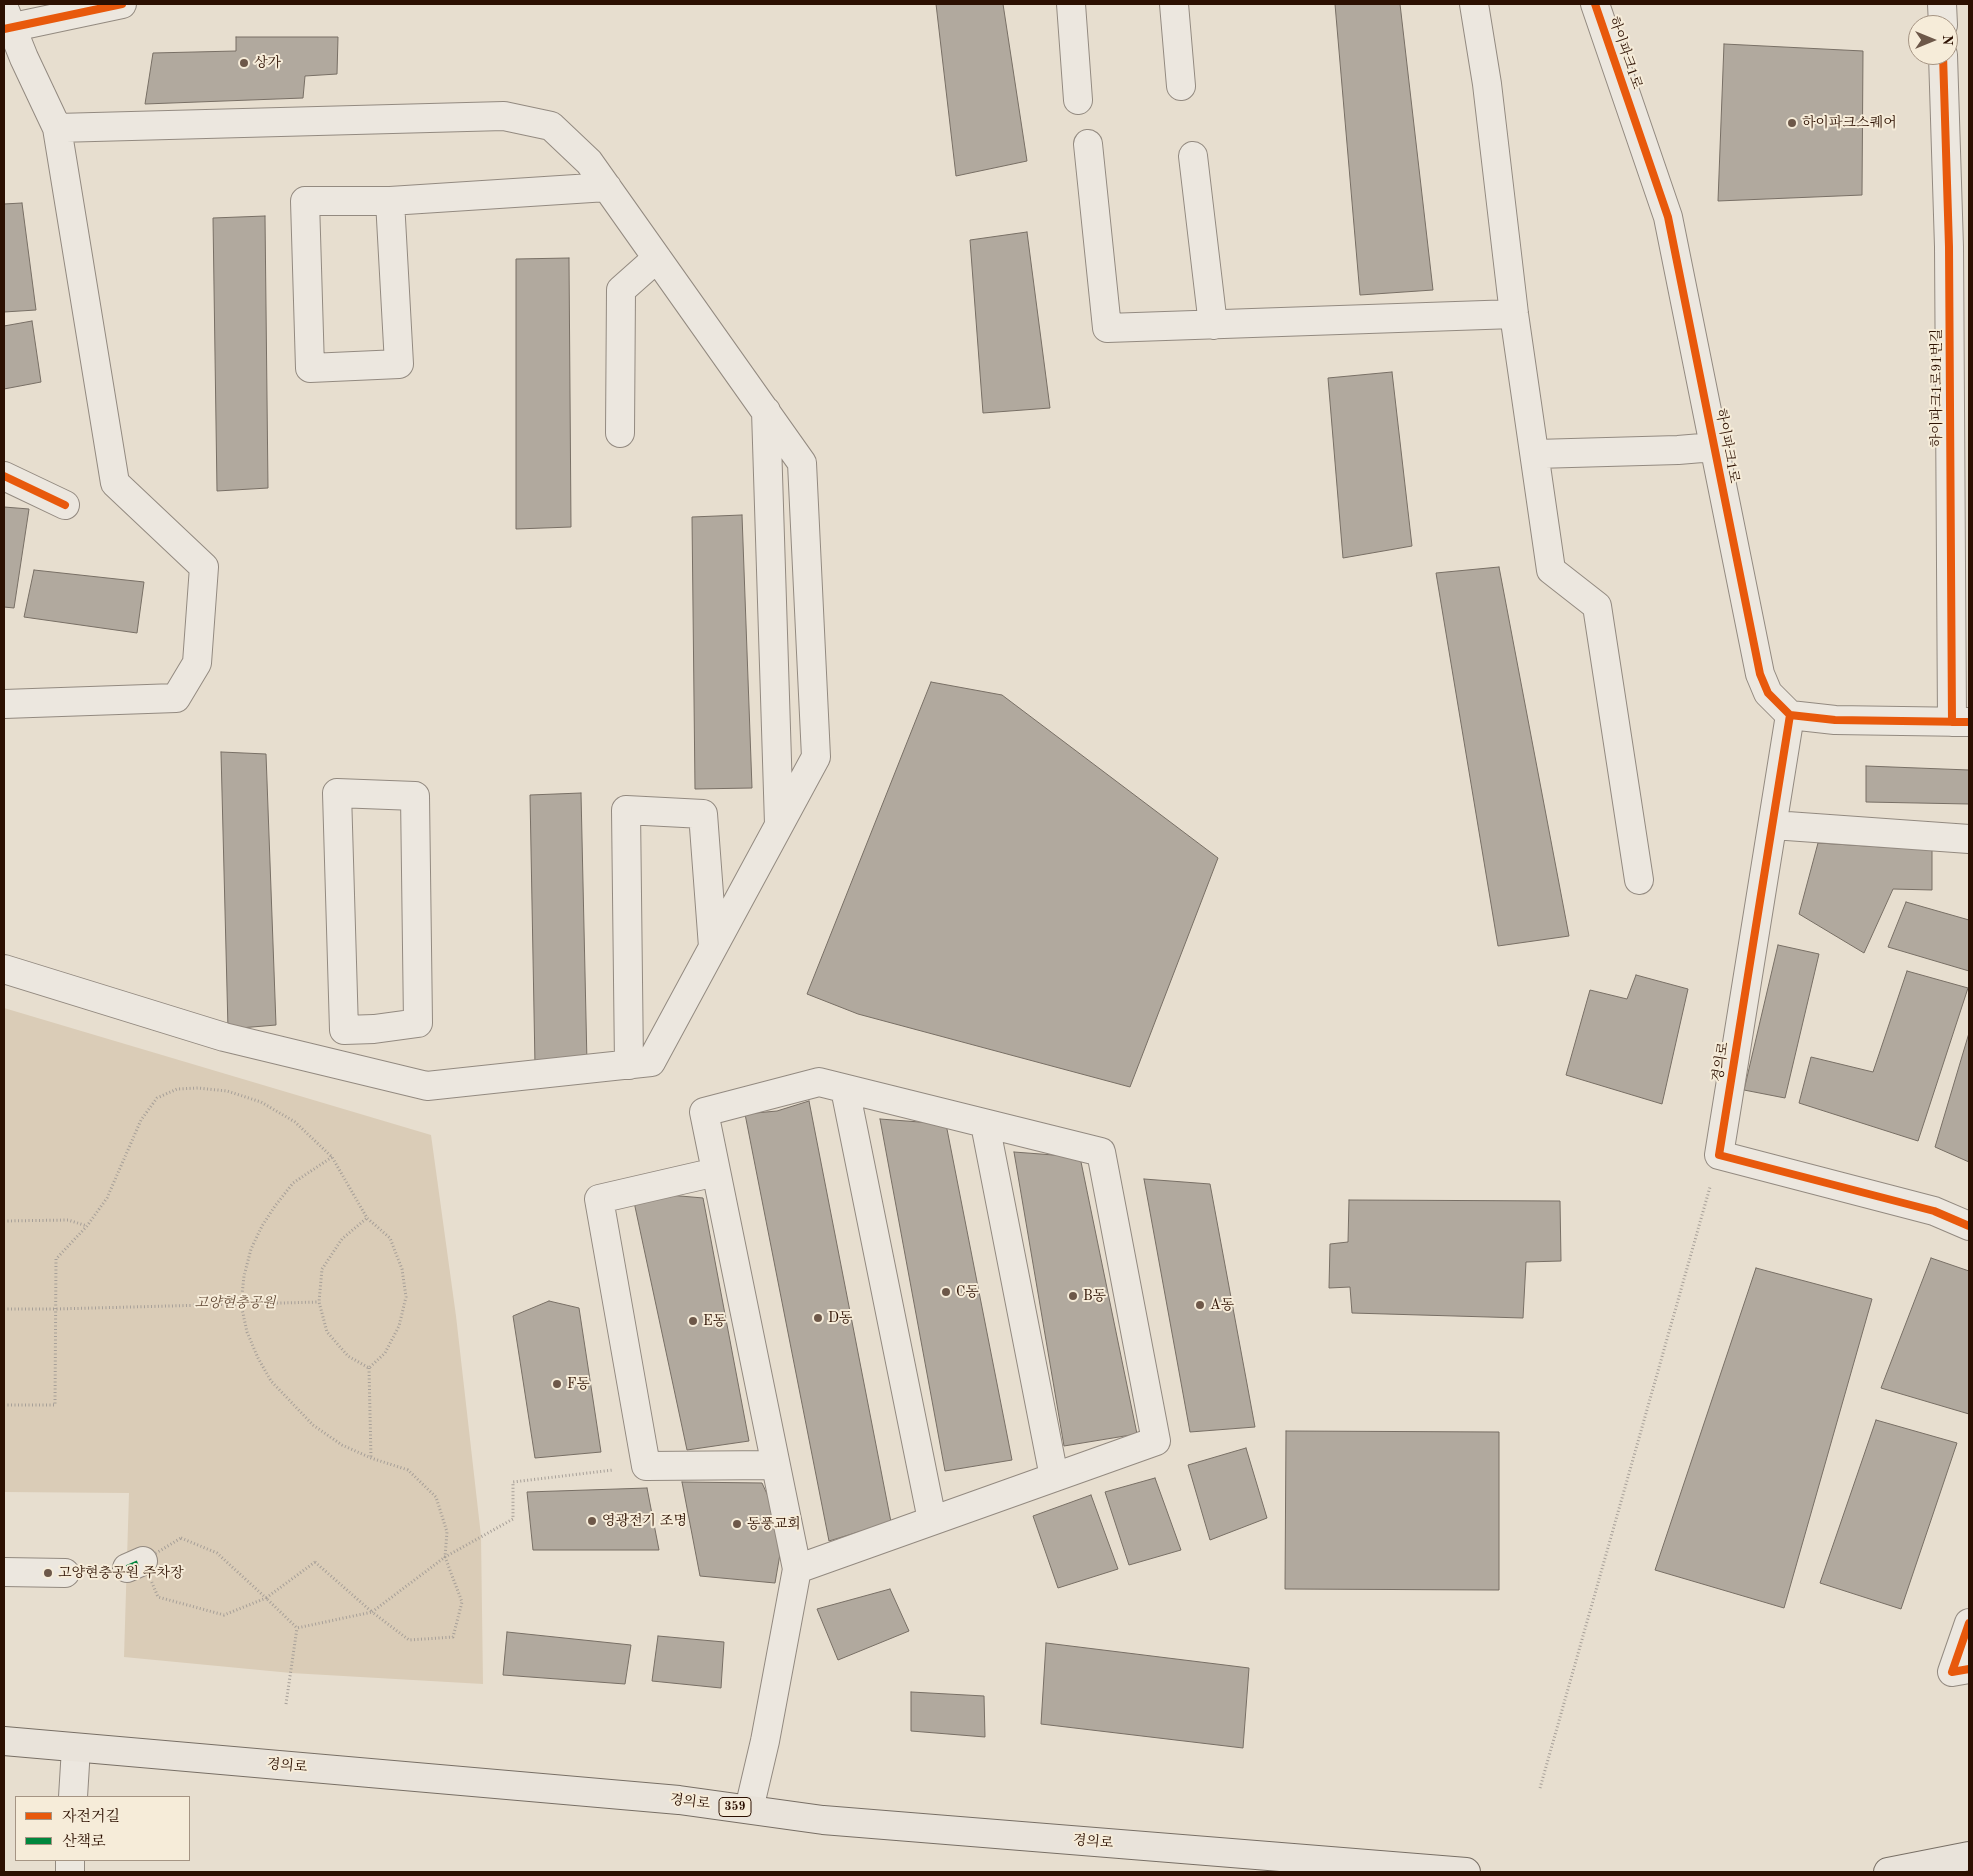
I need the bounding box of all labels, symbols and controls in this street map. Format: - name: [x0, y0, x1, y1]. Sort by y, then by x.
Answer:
- street label: 하이파크1로: [1605, 14, 1645, 92]
- north arrow: [1908, 15, 1958, 65]
- text: N: [1940, 35, 1954, 45]
- place label: 상가: [254, 55, 281, 71]
- marker: 상가: [238, 57, 250, 69]
- place label: 하이파크스퀘어: [1802, 115, 1897, 131]
- marker: 하이파크스퀘어: [1786, 117, 1798, 129]
- street label: 하이파크1로91번길: [1929, 328, 1945, 448]
- street label: 하이파크1로: [1712, 407, 1742, 485]
- street label: 경의로: [1710, 1041, 1732, 1083]
- place label: C동: [956, 1284, 979, 1300]
- marker: C동: [940, 1286, 952, 1298]
- place label: B동: [1083, 1288, 1106, 1304]
- marker: B동: [1067, 1290, 1079, 1302]
- park label: 고양현충공원: [194, 1295, 276, 1311]
- place label: A동: [1210, 1297, 1234, 1313]
- marker: A동: [1194, 1299, 1206, 1311]
- place label: D동: [828, 1310, 852, 1326]
- marker: D동: [812, 1312, 824, 1324]
- place label: E동: [703, 1313, 726, 1329]
- marker: E동: [687, 1315, 699, 1327]
- place label: F동: [567, 1376, 590, 1392]
- marker: F동: [551, 1378, 563, 1390]
- place label: 영광전기 조명: [602, 1513, 687, 1529]
- marker: 영광전기 조명: [586, 1515, 598, 1527]
- place label: 동풍교회: [747, 1516, 801, 1532]
- marker: 동풍교회: [731, 1518, 743, 1530]
- place label: 고양현충공원 주차장: [58, 1565, 184, 1581]
- marker: 고양현충공원 주차장: [42, 1567, 54, 1579]
- street label: 경의로: [266, 1756, 308, 1776]
- street label: 경의로: [669, 1791, 711, 1813]
- legend: [15, 1796, 190, 1861]
- road number: 359: [719, 1798, 751, 1816]
- text: 자전거길: [62, 1810, 120, 1825]
- street label: 경의로: [1072, 1832, 1114, 1852]
- text: 산책로: [62, 1835, 105, 1850]

